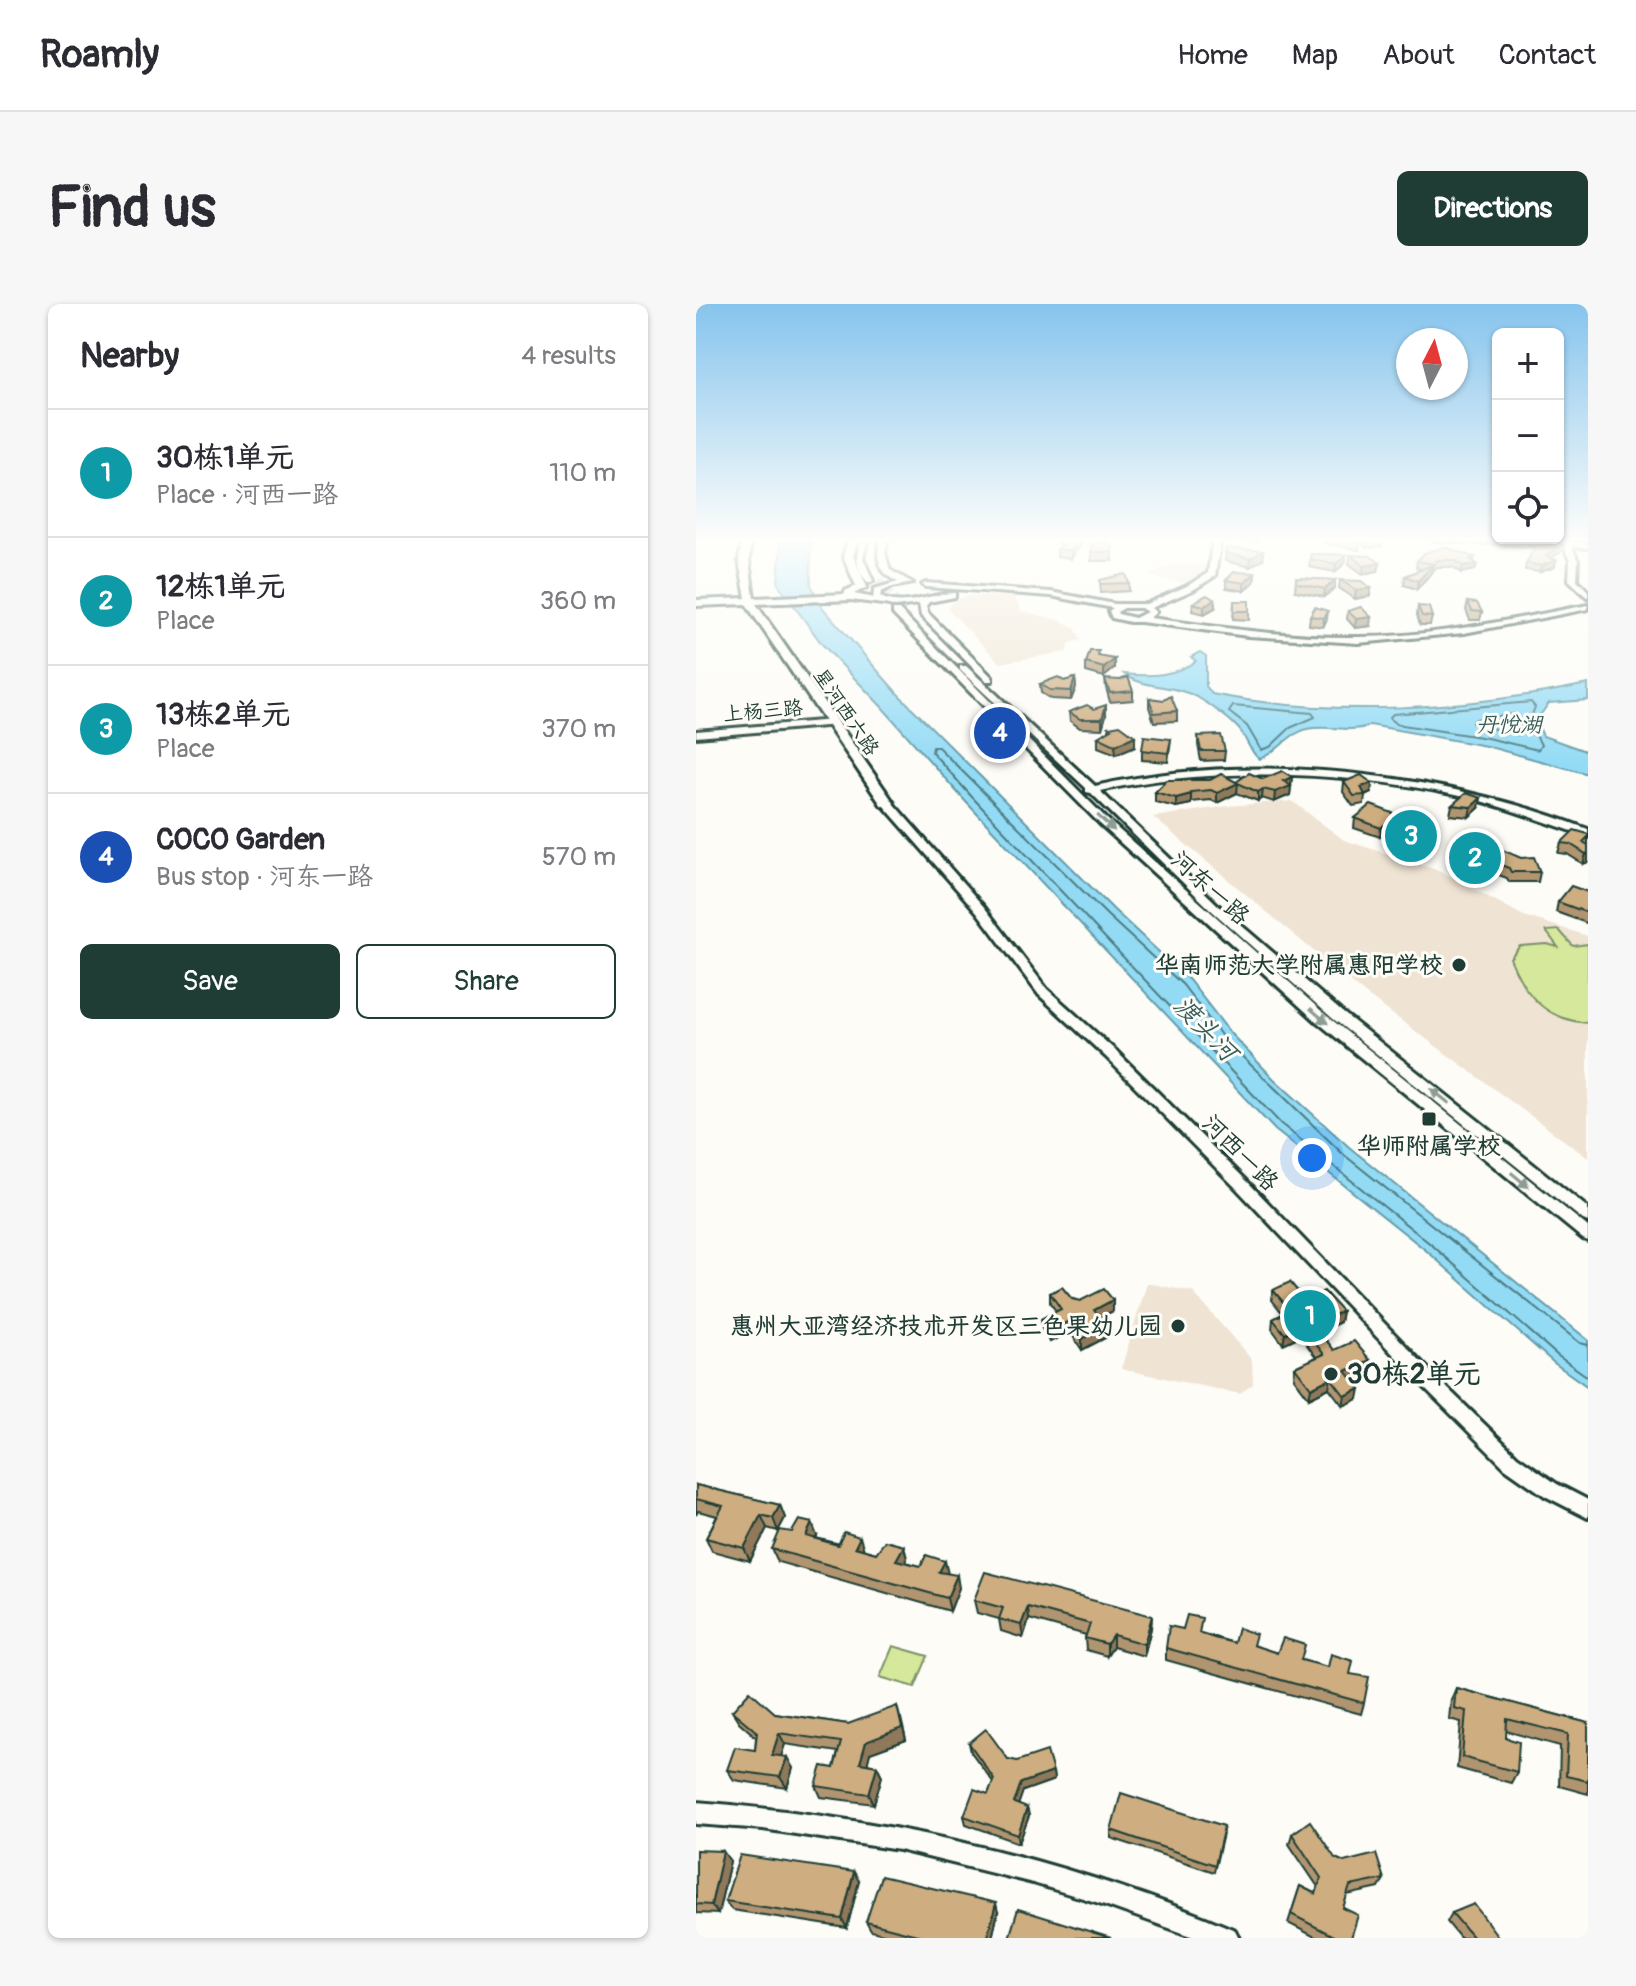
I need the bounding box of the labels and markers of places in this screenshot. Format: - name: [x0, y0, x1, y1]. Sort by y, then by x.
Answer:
- pin: 4: [974, 703, 1026, 763]
- pin: 3: [1385, 806, 1437, 866]
- pin: 2: [1449, 828, 1501, 888]
- place label: 华南师范大学附属惠阳学校: [1155, 951, 1443, 980]
- marker: 华南师范大学附属惠阳学校: [1450, 956, 1468, 974]
- marker: 华师附属学校: [1420, 1110, 1438, 1128]
- place label: 华师附属学校: [1357, 1132, 1501, 1161]
- pin: 1: [1284, 1286, 1336, 1346]
- place label: 惠州大亚湾经济技术开发区三色果幼儿园: [730, 1312, 1162, 1341]
- marker: 惠州大亚湾经济技术开发区三色果幼儿园: [1169, 1317, 1187, 1335]
- place label: 30栋2单元: [1347, 1357, 1481, 1392]
- marker: 30栋2单元: [1322, 1365, 1340, 1383]

